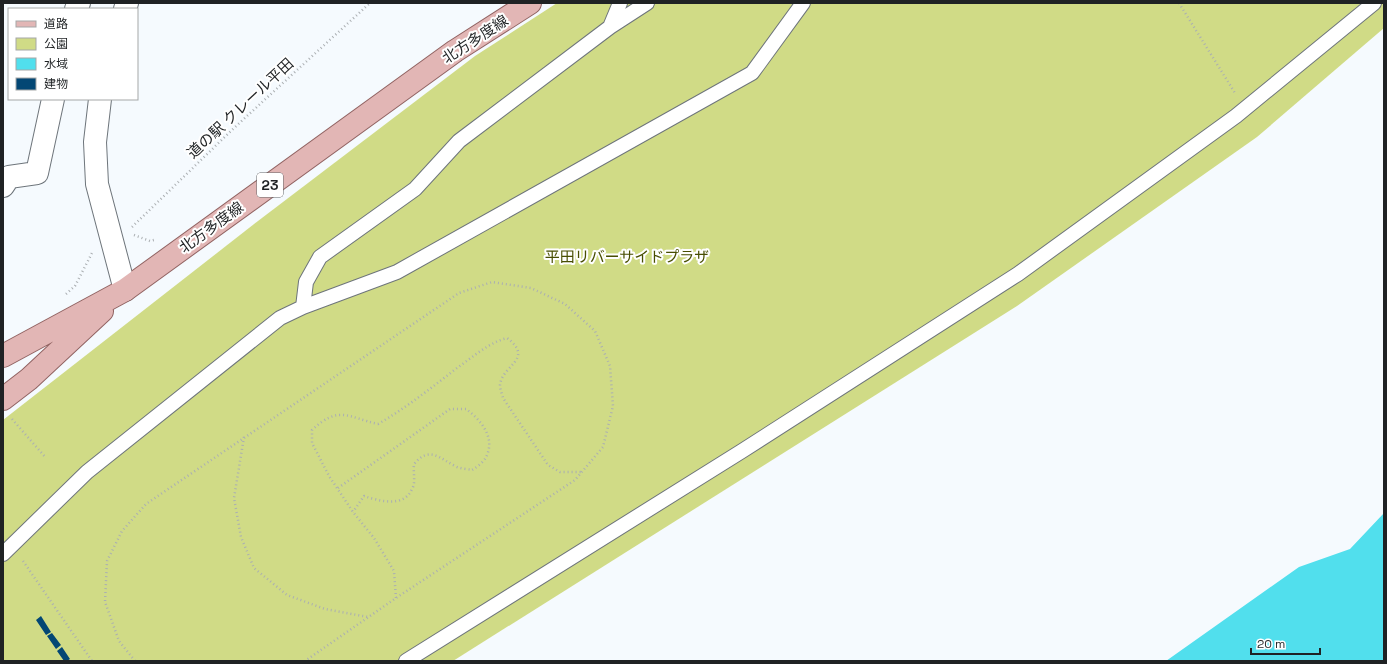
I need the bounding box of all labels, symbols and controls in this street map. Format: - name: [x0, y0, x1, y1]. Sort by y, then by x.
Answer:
- legend: [8, 8, 138, 100]
- street label: 北方多度線: [438, 11, 512, 67]
- text: 道路: [44, 16, 68, 32]
- text: 公園: [44, 36, 68, 52]
- street label: 道の駅 クレール平田: [183, 54, 297, 162]
- text: 水域: [44, 56, 68, 72]
- text: 建物: [44, 76, 68, 92]
- road number: 23: [257, 173, 283, 197]
- street label: 北方多度線: [175, 197, 247, 257]
- park label: 平田リバーサイドプラザ: [545, 247, 709, 266]
- scale bar: [1251, 630, 1320, 656]
- text: 20 m: [1257, 636, 1285, 652]

